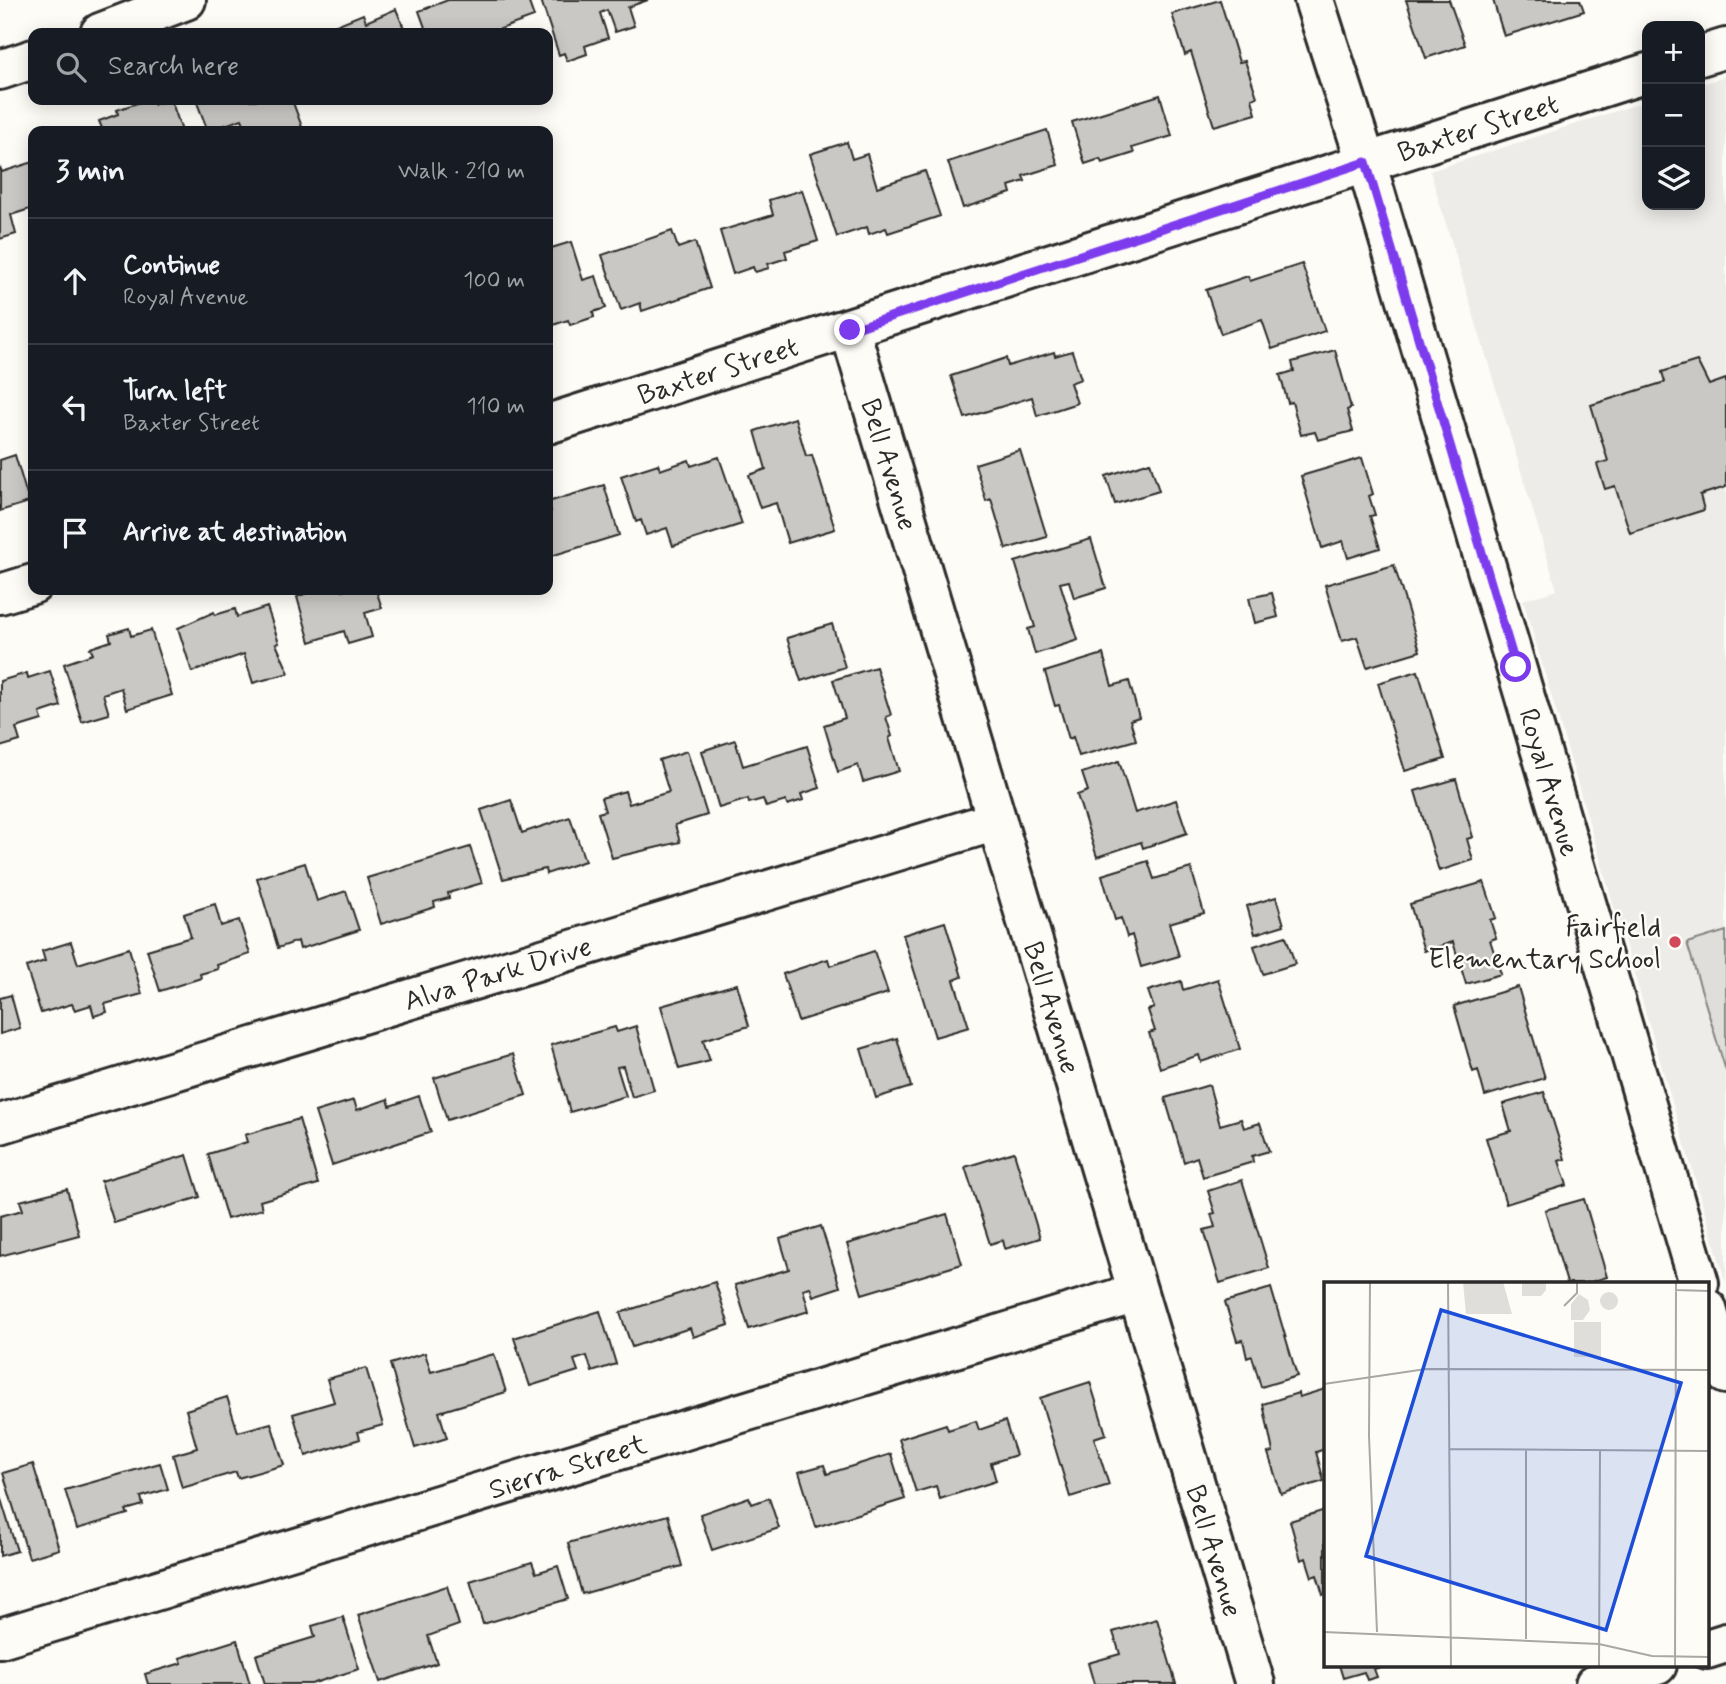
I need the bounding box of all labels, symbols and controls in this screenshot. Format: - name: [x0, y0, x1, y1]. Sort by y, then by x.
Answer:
- map controls: [1642, 21, 1705, 210]
- button: +: [1642, 21, 1705, 84]
- search box: [28, 28, 553, 105]
- icon: search: [52, 48, 90, 86]
- text: Search here: [108, 50, 239, 84]
- button: −: [1642, 84, 1705, 147]
- street label: Baxter Street: [1393, 86, 1564, 172]
- button: layers: [1642, 147, 1705, 210]
- text: 3 min: [56, 152, 125, 191]
- text: Walk · 210 m: [398, 157, 525, 187]
- text: Continue: [123, 249, 220, 283]
- icon: ahead: [56, 262, 94, 300]
- text: 100 m: [463, 266, 525, 296]
- text: Royal Avenue: [123, 283, 248, 313]
- route end: [834, 314, 865, 345]
- street label: Baxter Street: [633, 329, 803, 415]
- text: Turn left: [123, 375, 227, 409]
- icon: left: [56, 388, 94, 426]
- text: 110 m: [466, 392, 525, 422]
- street label: Bell Avenue: [851, 394, 925, 535]
- text: Baxter Street: [123, 409, 260, 439]
- icon: arrive: [56, 514, 94, 552]
- text: Arrive at destination: [123, 516, 347, 550]
- route start: [1500, 651, 1531, 682]
- street label: Royal Avenue: [1508, 704, 1587, 861]
- place label: Fairfield Elementary School: [1428, 910, 1661, 979]
- street label: Alva Park Drive: [400, 929, 597, 1021]
- marker: Fairfield Elementary School: [1667, 934, 1683, 950]
- street label: Bell Avenue: [1013, 938, 1087, 1078]
- inset map: [1324, 1282, 1708, 1666]
- street label: Sierra Street: [485, 1427, 652, 1509]
- street label: Bell Avenue: [1175, 1481, 1250, 1622]

